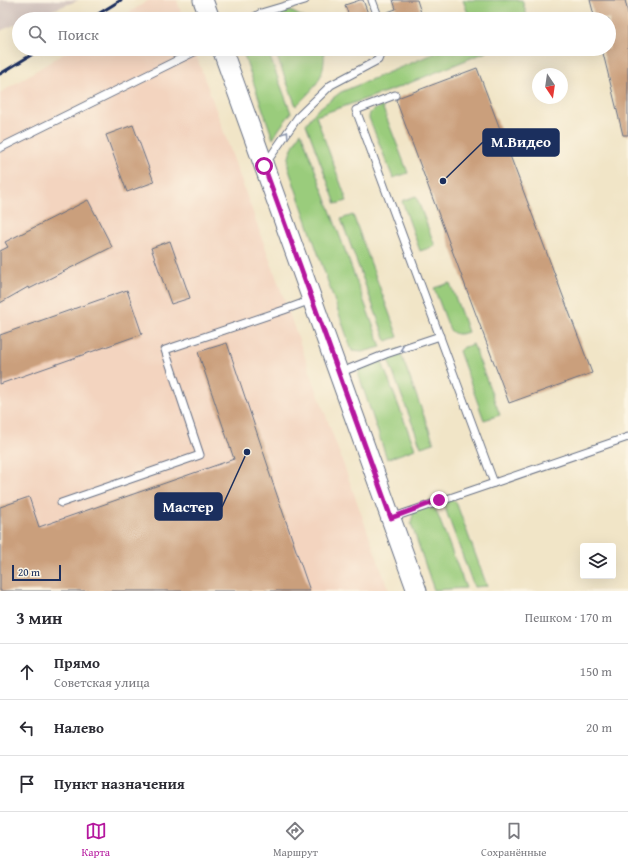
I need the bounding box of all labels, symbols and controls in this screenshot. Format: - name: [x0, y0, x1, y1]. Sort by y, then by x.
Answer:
- search box: [12, 12, 616, 56]
- icon: search: [26, 23, 48, 45]
- text: Поиск: [58, 24, 99, 45]
- north arrow: [532, 68, 568, 104]
- callout: М.Видео: [483, 129, 559, 156]
- one-way arrow: [281, 131, 289, 138]
- text: М.Видео: [491, 131, 551, 152]
- route start: [255, 157, 273, 175]
- one-way arrow: [400, 344, 407, 352]
- route end: [430, 491, 448, 509]
- callout: Мастер: [155, 493, 222, 520]
- text: Мастер: [162, 496, 214, 517]
- map controls: [580, 543, 616, 579]
- button: layers: [580, 543, 616, 579]
- scale bar: [12, 563, 61, 582]
- text: 20 m: [18, 564, 40, 580]
- text: 3 мин: [16, 605, 62, 630]
- text: Пешком · 170 m: [525, 608, 612, 627]
- text: Прямо: [54, 652, 100, 673]
- icon: ahead: [16, 661, 38, 683]
- text: 150 m: [580, 662, 612, 681]
- text: Советская улица: [54, 673, 150, 692]
- icon: left: [16, 717, 38, 739]
- text: Налево: [54, 717, 104, 738]
- text: 20 m: [586, 718, 612, 737]
- icon: arrive: [16, 773, 38, 795]
- text: Пункт назначения: [54, 773, 185, 794]
- tab: Карта: [81, 820, 110, 860]
- tab: Маршрут: [273, 820, 318, 860]
- tab: Сохранённые: [481, 820, 546, 860]

